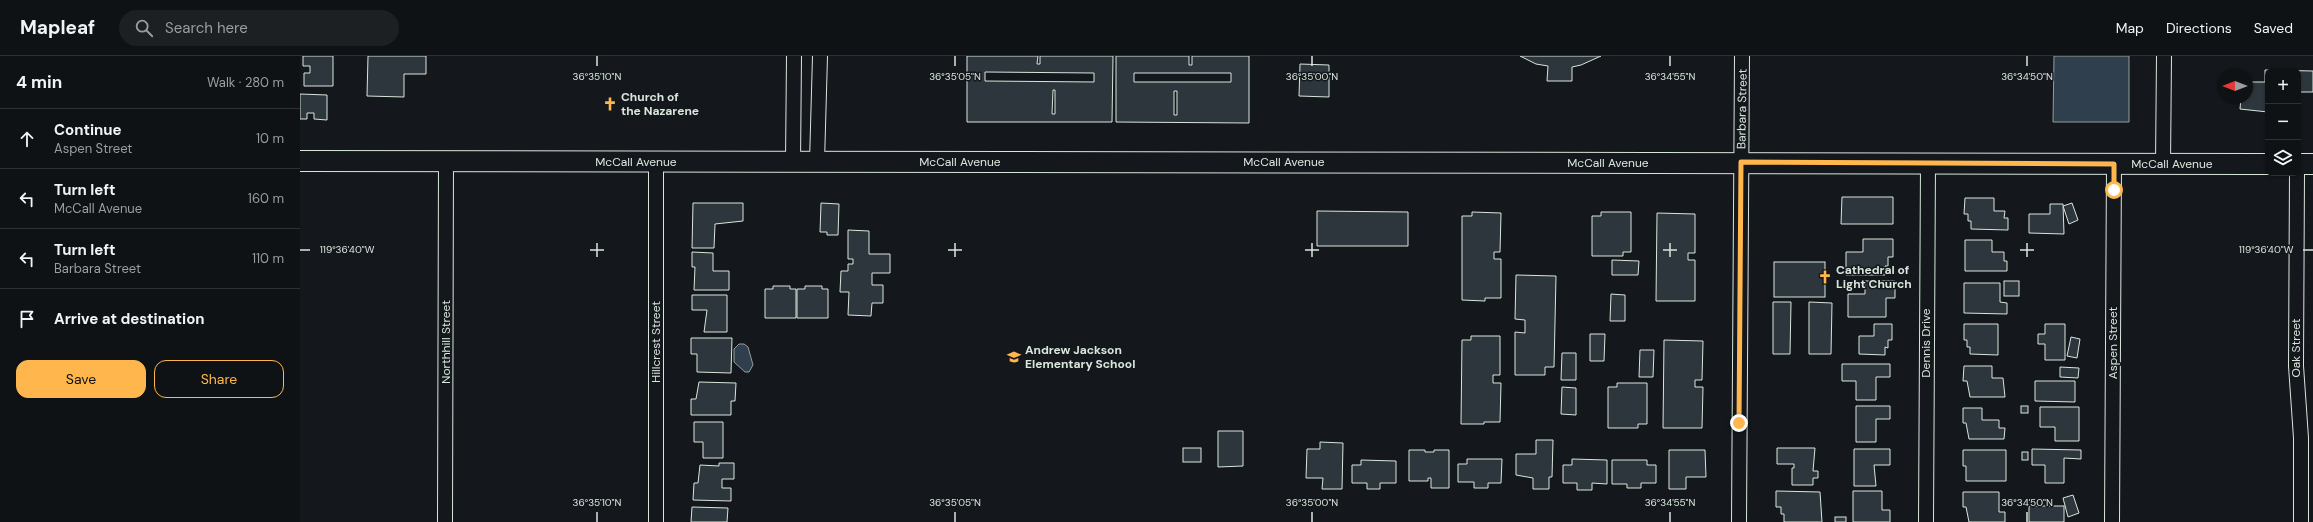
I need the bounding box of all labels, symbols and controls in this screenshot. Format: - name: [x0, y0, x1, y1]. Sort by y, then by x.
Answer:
- search box: [119, 10, 399, 46]
- text: Mapleaf: [20, 15, 95, 40]
- icon: search: [133, 17, 155, 39]
- text: Search here: [165, 18, 248, 38]
- text: Map: [2116, 19, 2144, 37]
- text: Directions: [2166, 19, 2232, 37]
- text: Saved: [2254, 19, 2293, 37]
- street label: Barbara Street: [1733, 68, 1751, 149]
- north arrow: [2217, 68, 2253, 104]
- map controls: [2265, 68, 2301, 176]
- button: +: [2265, 68, 2301, 104]
- text: 36°35'10"N: [573, 70, 621, 83]
- text: 36°35'05"N: [929, 70, 981, 83]
- text: 36°35'00"N: [1286, 70, 1338, 83]
- text: 36°34'55"N: [1645, 70, 1695, 83]
- text: 36°34'50"N: [2001, 70, 2053, 83]
- text: 4 min: [16, 71, 62, 93]
- text: Walk · 280 m: [207, 74, 284, 91]
- place label: Church of the Nazarene: [621, 89, 699, 119]
- church icon: Church of the Nazarene: [602, 96, 618, 112]
- button: −: [2265, 104, 2301, 140]
- text: Continue: [54, 120, 122, 140]
- icon: ahead: [16, 128, 38, 150]
- text: 10 m: [256, 130, 284, 147]
- text: Aspen Street: [54, 140, 132, 157]
- button: layers: [2265, 140, 2301, 176]
- street label: McCall Avenue: [595, 154, 677, 170]
- street label: McCall Avenue: [919, 154, 1001, 170]
- street label: McCall Avenue: [1243, 154, 1325, 170]
- street label: McCall Avenue: [1567, 155, 1649, 171]
- street label: McCall Avenue: [2131, 156, 2213, 172]
- text: Turn left: [54, 180, 115, 200]
- route start: [2105, 181, 2123, 199]
- icon: left: [16, 188, 38, 210]
- text: 160 m: [248, 190, 284, 207]
- text: McCall Avenue: [54, 200, 142, 217]
- text: Turn left: [54, 240, 115, 260]
- text: 119°36'40"W: [320, 243, 375, 256]
- text: 119°36'40"W: [2239, 243, 2294, 256]
- icon: left: [16, 248, 38, 270]
- text: 110 m: [252, 250, 284, 267]
- text: Barbara Street: [54, 260, 141, 277]
- place label: Cathedral of Light Church: [1836, 262, 1912, 292]
- church icon: Cathedral of Light Church: [1817, 269, 1833, 285]
- street label: Northhill Street: [438, 300, 454, 384]
- street label: Hillcrest Street: [648, 301, 664, 383]
- street label: Aspen Street: [2105, 307, 2121, 379]
- icon: arrive: [16, 308, 38, 330]
- street label: Dennis Drive: [1918, 308, 1934, 378]
- text: Arrive at destination: [54, 309, 205, 329]
- street label: Oak Street: [2288, 318, 2304, 378]
- place label: Andrew Jackson Elementary School: [1025, 342, 1135, 372]
- school or university icon: Andrew Jackson Elementary School: [1006, 349, 1022, 365]
- button: Save: [16, 360, 146, 398]
- button: Share: [154, 360, 284, 398]
- route end: [1730, 414, 1748, 432]
- text: 36°35'10"N: [573, 496, 621, 509]
- text: 36°35'05"N: [929, 496, 981, 509]
- text: 36°35'00"N: [1286, 496, 1338, 509]
- text: 36°34'55"N: [1645, 496, 1695, 509]
- text: 36°34'50"N: [2001, 496, 2053, 509]

